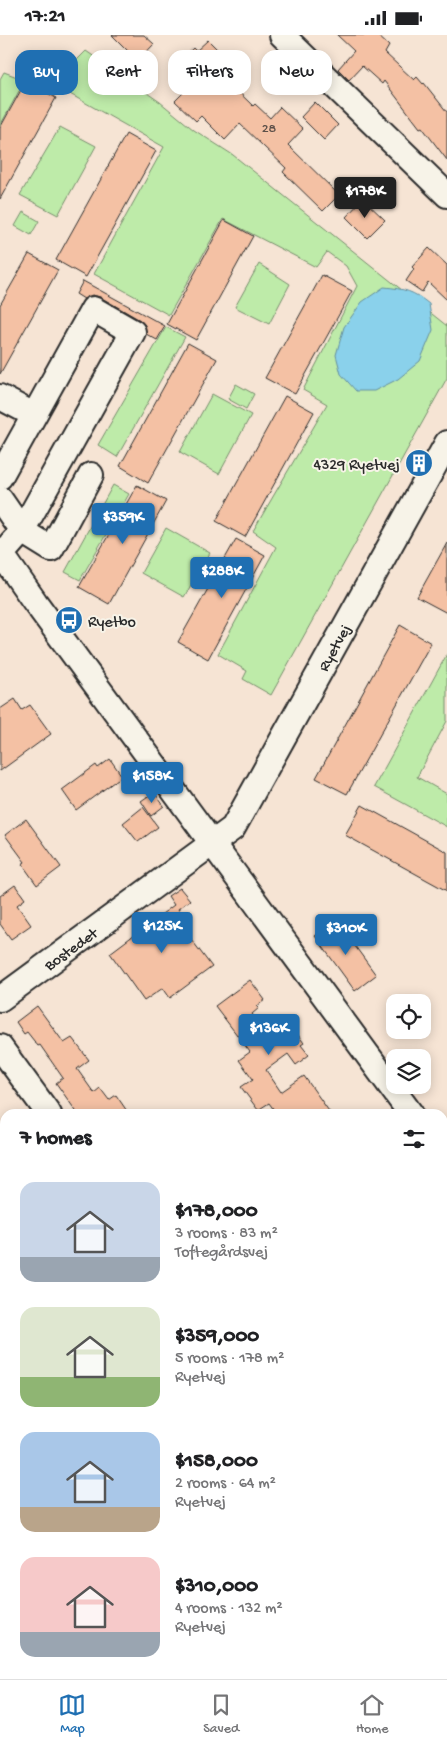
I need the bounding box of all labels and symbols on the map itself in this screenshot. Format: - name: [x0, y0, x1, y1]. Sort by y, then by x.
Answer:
- house number: 28: [262, 121, 277, 138]
- pin: $178K: [330, 177, 400, 219]
- building icon: 4329 Ryetvej: [404, 448, 434, 478]
- place label: 4329 Ryetvej: [313, 457, 400, 476]
- pin: $359K: [88, 503, 158, 545]
- pin: $288K: [187, 557, 257, 599]
- bus stop icon: Ryetbo: [54, 605, 84, 635]
- place label: Ryetbo: [88, 614, 136, 633]
- street label: Ryetvej: [315, 622, 357, 676]
- pin: $158K: [117, 761, 187, 804]
- pin: $125K: [127, 911, 197, 954]
- pin: $310K: [311, 913, 381, 956]
- street label: Bostedet: [41, 924, 104, 977]
- pin: $136K: [234, 1013, 304, 1056]

